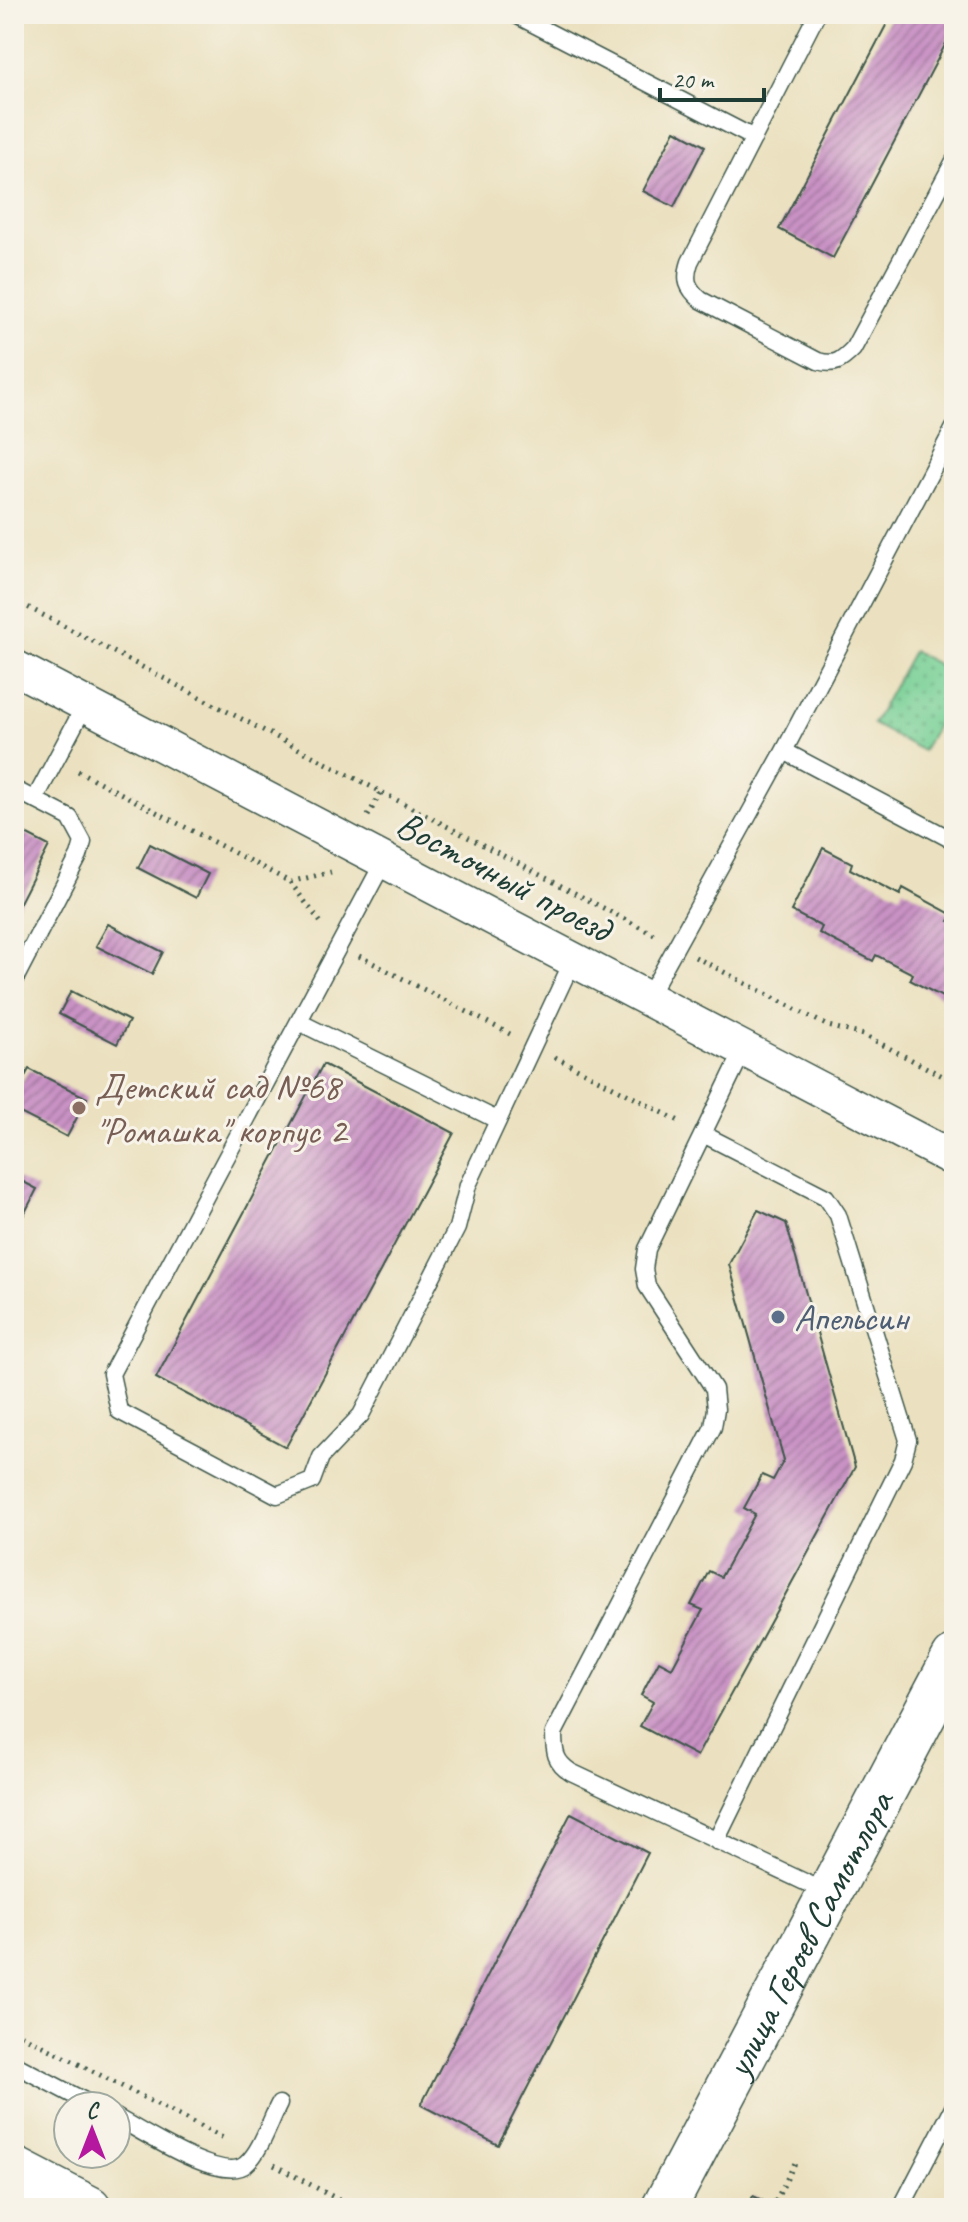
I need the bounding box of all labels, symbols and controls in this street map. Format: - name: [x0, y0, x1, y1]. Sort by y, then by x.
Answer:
- scale bar: [660, 52, 764, 102]
- text: 20 m: [672, 65, 715, 95]
- street label: Восточный проезд: [389, 800, 622, 954]
- place label: Детский сад №68 "Ромашка" корпус 2: [95, 1063, 349, 1154]
- marker: Детский сад №68 "Ромашка" корпус 2: [70, 1099, 88, 1117]
- place label: Апельсин: [794, 1294, 911, 1341]
- marker: Апельсин: [769, 1308, 787, 1326]
- street label: улица Героев Самотлора: [713, 1781, 905, 2087]
- north arrow: [52, 2090, 132, 2170]
- text: С: [87, 2097, 101, 2125]

